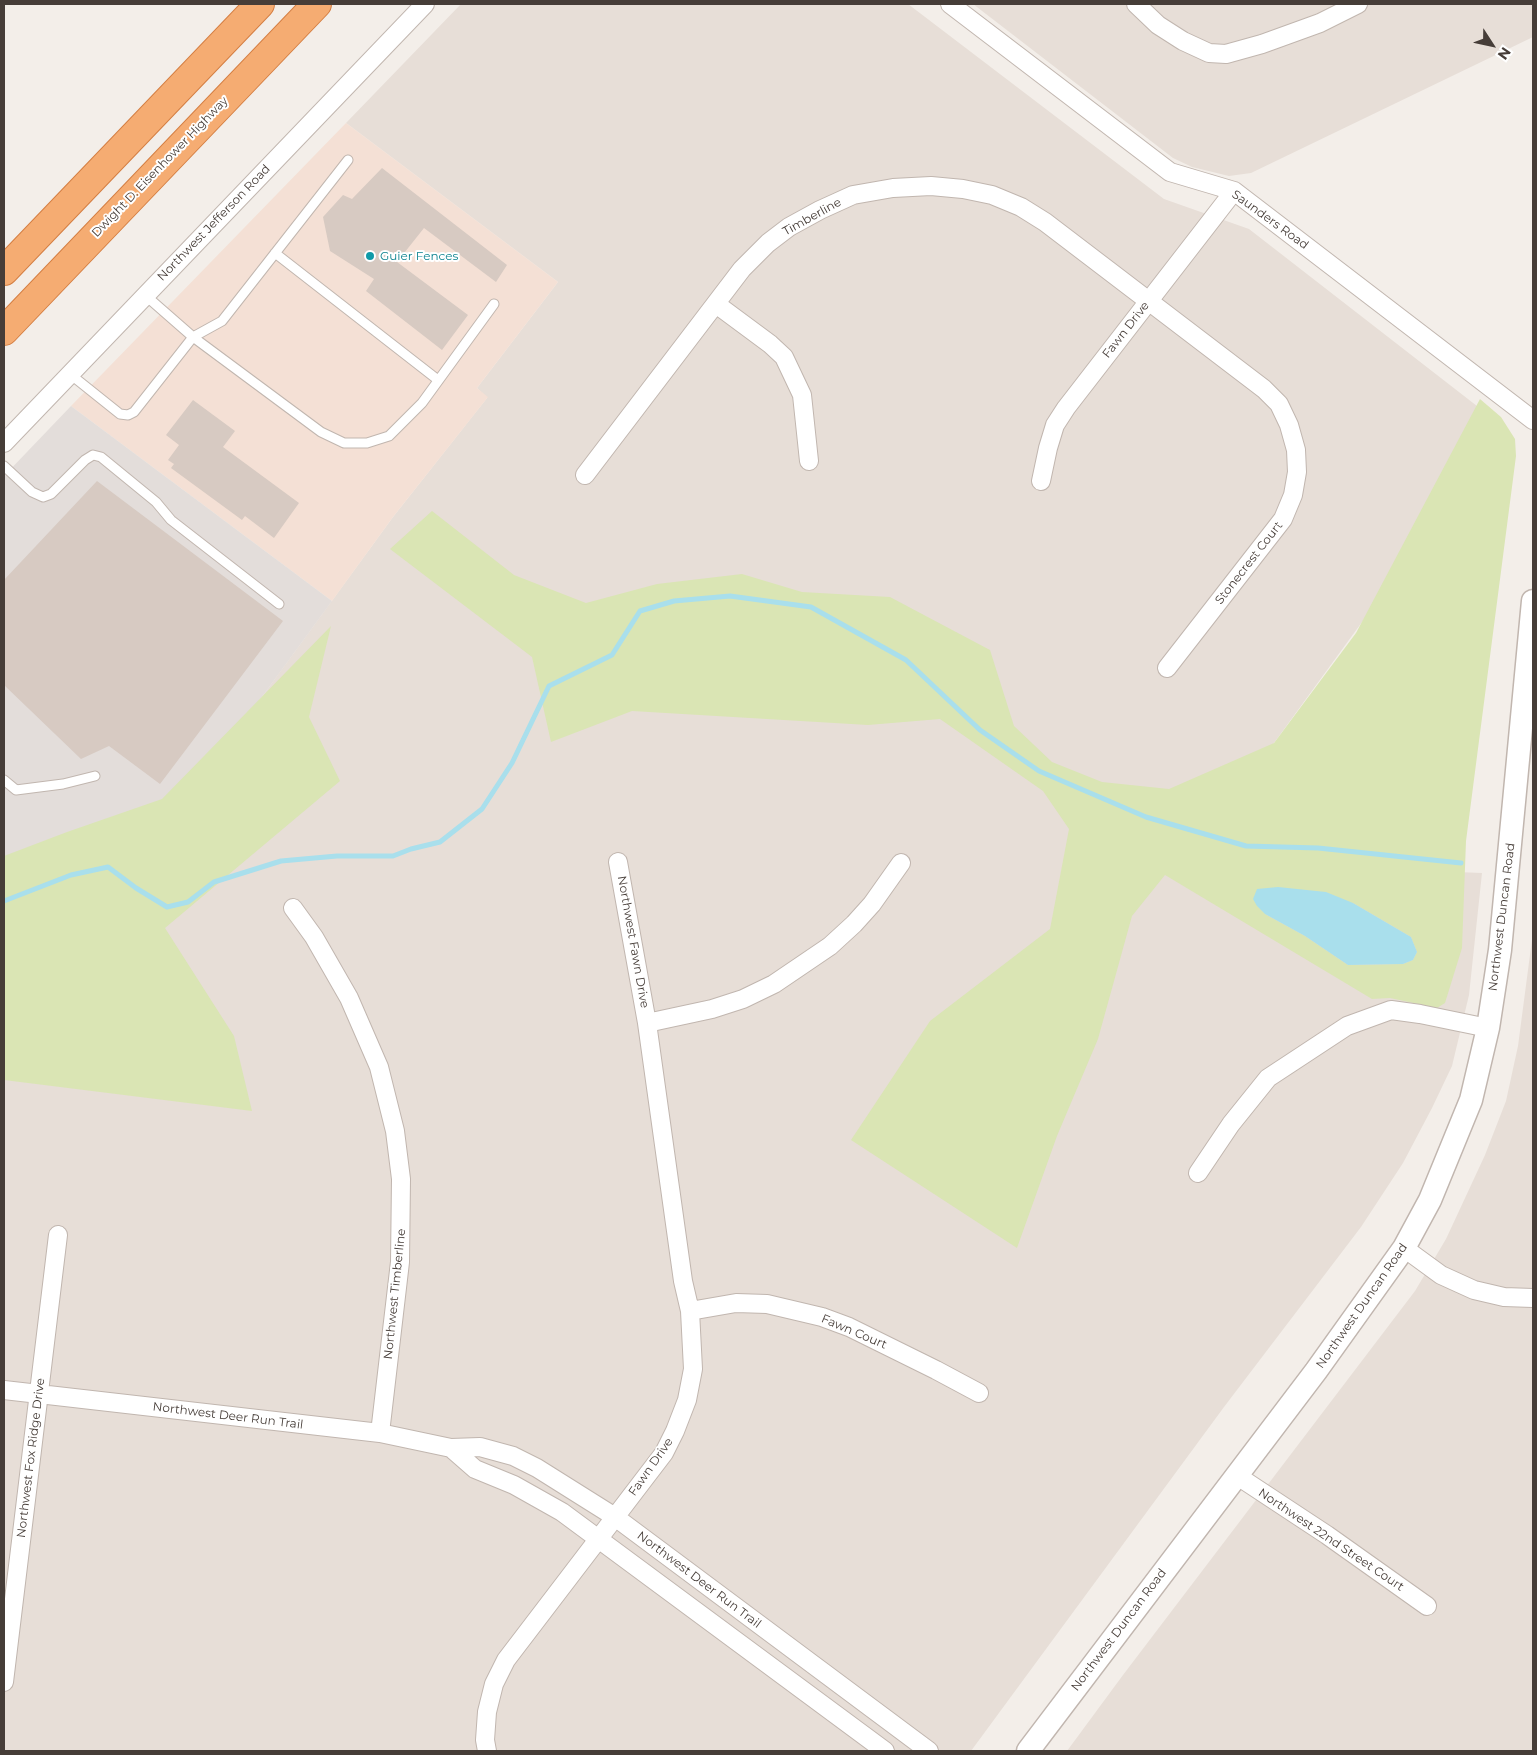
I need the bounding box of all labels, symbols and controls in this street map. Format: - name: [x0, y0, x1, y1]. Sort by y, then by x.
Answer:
- north arrow: [1467, 20, 1517, 70]
- text: N: [1494, 44, 1515, 63]
- street label: Dwight D. Eisenhower Highway: [89, 94, 231, 240]
- street label: Northwest Jefferson Road: [155, 162, 273, 284]
- street label: Saunders Road: [1229, 187, 1311, 253]
- street label: Timberline: [780, 195, 844, 239]
- place label: Guier Fences: [380, 249, 458, 263]
- marker: Guier Fences: [364, 250, 376, 262]
- street label: Fawn Drive: [1100, 299, 1152, 361]
- street label: Stonecrest Court: [1212, 519, 1286, 607]
- street label: Northwest Duncan Road: [1486, 842, 1518, 992]
- street label: Northwest Fawn Drive: [614, 875, 652, 1009]
- street label: Northwest Timberline: [381, 1228, 409, 1360]
- street label: Northwest Duncan Road: [1313, 1241, 1411, 1371]
- street label: Fawn Court: [819, 1312, 889, 1352]
- street label: Northwest Fox Ridge Drive: [14, 1377, 48, 1539]
- street label: Northwest Deer Run Trail: [152, 1400, 304, 1432]
- street label: Fawn Drive: [626, 1435, 676, 1499]
- street label: Northwest 22nd Street Court: [1255, 1486, 1407, 1594]
- street label: Northwest Deer Run Trail: [634, 1529, 764, 1631]
- street label: Northwest Duncan Road: [1068, 1566, 1170, 1694]

